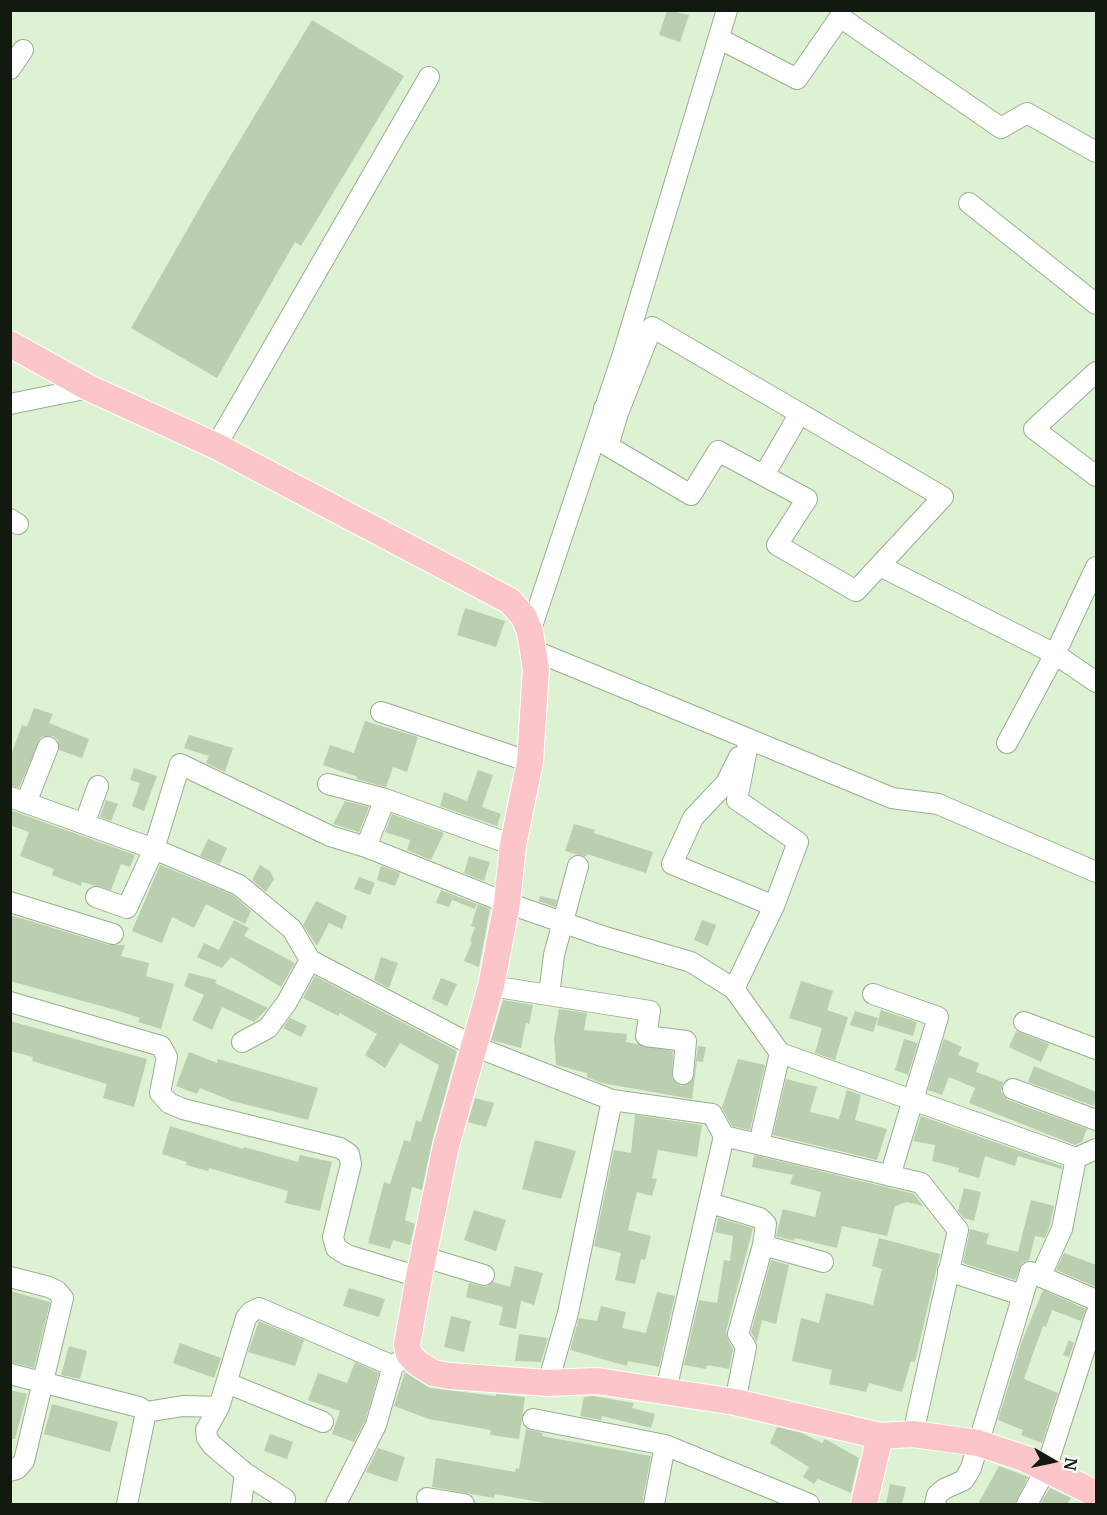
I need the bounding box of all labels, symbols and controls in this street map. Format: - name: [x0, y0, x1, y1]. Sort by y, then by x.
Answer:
- north arrow: [1023, 1431, 1083, 1491]
- text: N: [1060, 1456, 1082, 1472]

